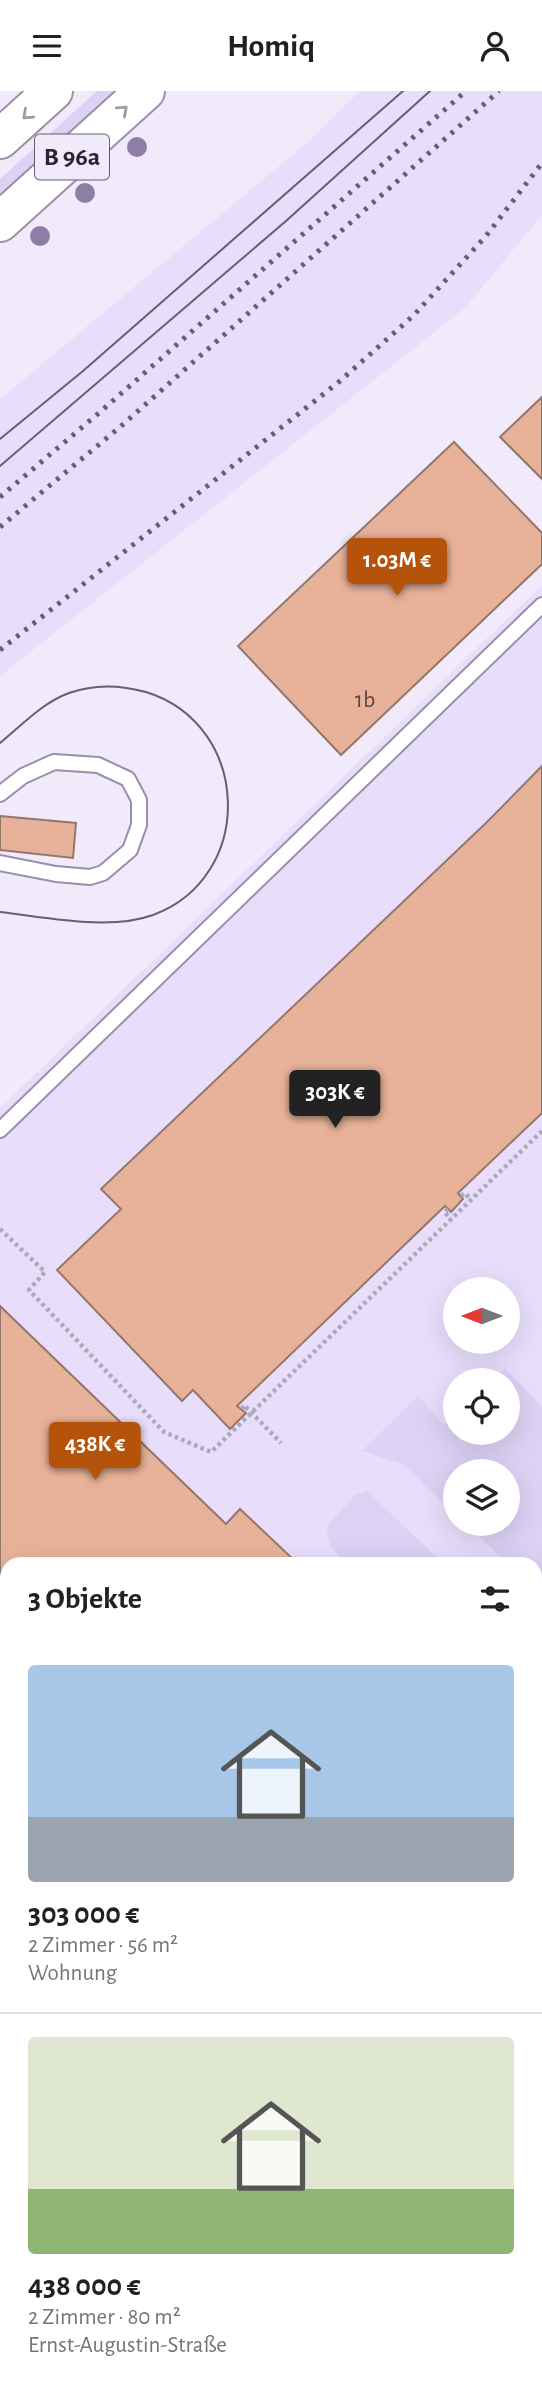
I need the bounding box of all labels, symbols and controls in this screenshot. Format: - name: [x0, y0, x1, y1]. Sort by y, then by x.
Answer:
- icon: menu: [28, 27, 66, 65]
- icon: person: [476, 27, 514, 65]
- text: Homiq: [227, 30, 315, 62]
- one-way arrow: [115, 106, 128, 119]
- one-way arrow: [22, 107, 35, 119]
- road number: B 96a: [35, 135, 109, 179]
- pin: 1.03M €: [332, 539, 462, 598]
- text: 1.03M €: [363, 549, 431, 572]
- house number: 1b: [355, 688, 375, 712]
- pin: 303K €: [278, 1070, 392, 1130]
- text: 303K €: [305, 1081, 365, 1104]
- north arrow: [443, 1277, 520, 1355]
- map controls: [443, 1277, 520, 1536]
- button: locate: [443, 1368, 520, 1445]
- pin: 438K €: [38, 1423, 152, 1482]
- text: 438K €: [65, 1433, 125, 1456]
- button: layers: [443, 1459, 520, 1536]
- icon: filters: [476, 1580, 514, 1618]
- text: 3 Objekte: [28, 1584, 142, 1614]
- icon: home: [208, 1711, 334, 1837]
- text: 303 000 €: [28, 1899, 139, 1929]
- text: 2 Zimmer · 56 m²: [28, 1934, 178, 1957]
- text: Wohnung: [28, 1962, 117, 1985]
- icon: home: [208, 2083, 334, 2209]
- text: 438 000 €: [28, 2271, 141, 2301]
- text: 2 Zimmer · 80 m²: [28, 2306, 181, 2329]
- text: Ernst-Augustin-Straße: [28, 2334, 227, 2357]

